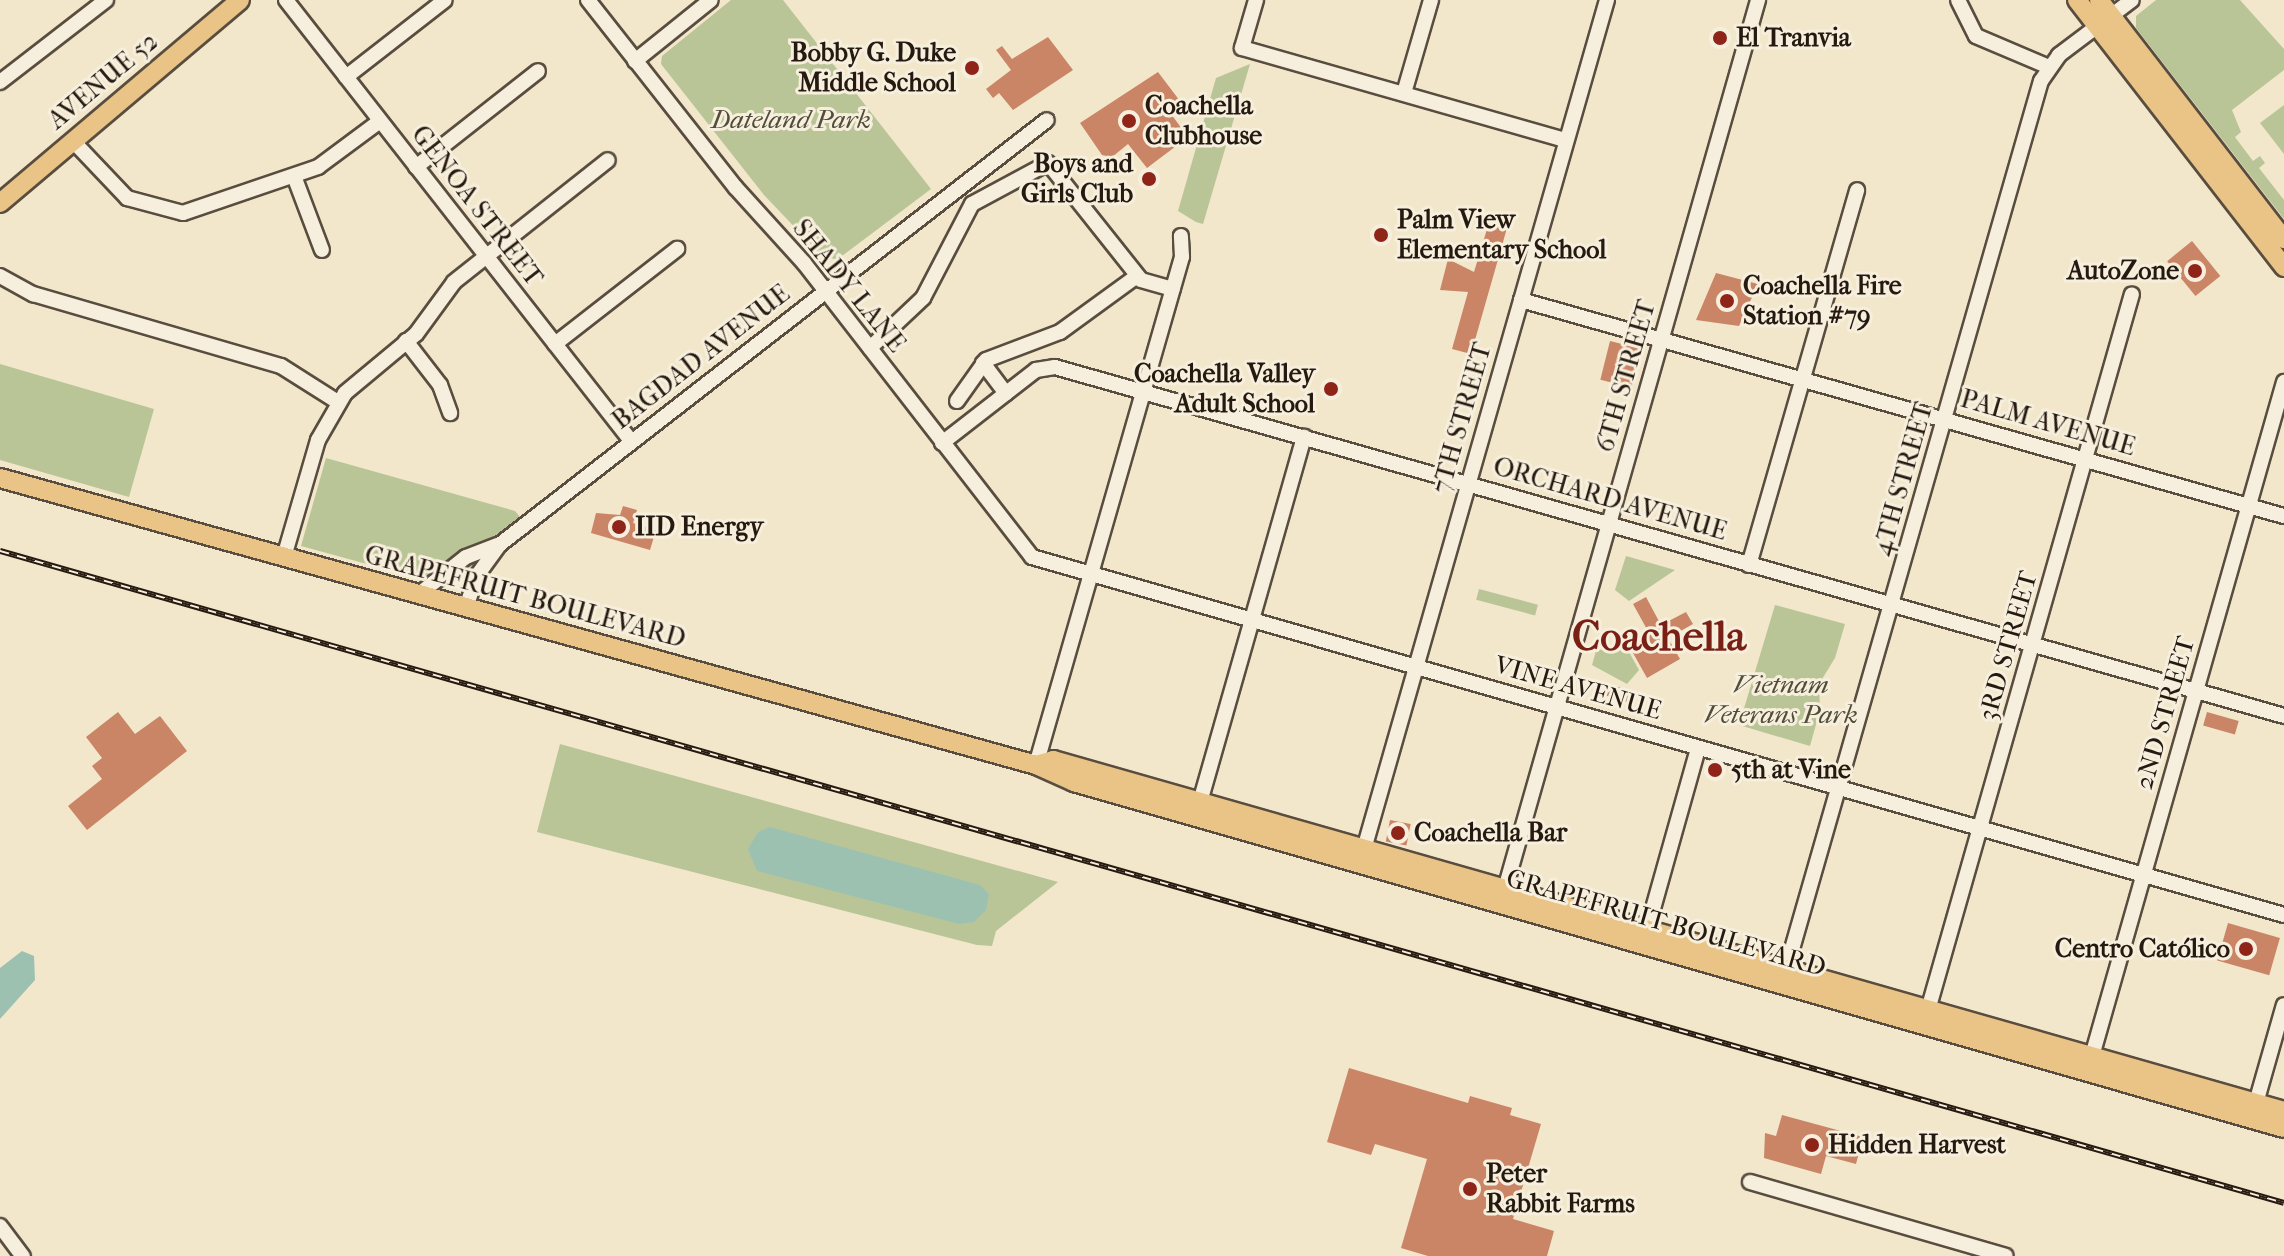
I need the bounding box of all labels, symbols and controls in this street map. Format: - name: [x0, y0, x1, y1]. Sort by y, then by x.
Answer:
- place label: El Tranvia: [1736, 22, 1851, 54]
- street label: AVENUE 52: [42, 26, 164, 136]
- marker: El Tranvia: [1711, 29, 1729, 47]
- place label: Bobby G. Duke Middle School: [791, 37, 956, 98]
- marker: Bobby G. Duke Middle School: [963, 59, 981, 77]
- place label: Coachella Clubhouse: [1145, 90, 1262, 152]
- park label: Dateland Park: [711, 104, 871, 136]
- marker: Coachella Clubhouse: [1120, 112, 1138, 130]
- street label: GENOA STREET: [405, 119, 549, 293]
- place label: Boys and Girls Club: [1021, 148, 1133, 210]
- marker: Boys and Girls Club: [1140, 170, 1158, 188]
- place label: Palm View Elementary School: [1397, 204, 1606, 266]
- street label: SHADY LANE: [786, 213, 912, 359]
- marker: Palm View Elementary School: [1372, 226, 1390, 244]
- place label: AutoZone: [2067, 255, 2179, 287]
- marker: AutoZone: [2186, 262, 2204, 280]
- place label: Coachella Fire Station #79: [1743, 270, 1902, 332]
- street label: BAGDAD AVENUE: [606, 278, 796, 436]
- marker: Coachella Fire Station #79: [1718, 292, 1736, 310]
- street label: 6TH STREET: [1589, 296, 1663, 456]
- street label: 7TH STREET: [1426, 339, 1498, 497]
- place label: Coachella Valley Adult School: [1134, 358, 1315, 420]
- marker: Coachella Valley Adult School: [1322, 380, 1340, 398]
- street label: PALM AVENUE: [1957, 383, 2139, 463]
- street label: 4TH STREET: [1866, 399, 1940, 559]
- street label: ORCHARD AVENUE: [1490, 451, 1730, 547]
- place label: IID Energy: [635, 511, 763, 543]
- marker: IID Energy: [610, 518, 628, 536]
- street label: GRAPEFRUIT BOULEVARD: [361, 539, 689, 655]
- street label: 3RD STREET: [1972, 568, 2044, 724]
- district label: Coachella: [1572, 612, 1746, 662]
- street label: 2ND STREET: [2128, 633, 2202, 793]
- street label: VINE AVENUE: [1491, 649, 1665, 727]
- park label: Vietnam Veterans Park: [1704, 669, 1858, 730]
- place label: 5th at Vine: [1731, 754, 1851, 786]
- marker: 5th at Vine: [1706, 761, 1724, 779]
- place label: Coachella Bar: [1414, 817, 1567, 849]
- marker: Coachella Bar: [1389, 824, 1407, 842]
- street label: GRAPEFRUIT BOULEVARD: [1503, 862, 1829, 984]
- place label: Centro Católico: [2055, 933, 2230, 965]
- marker: Centro Católico: [2237, 940, 2255, 958]
- place label: Hidden Harvest: [1828, 1129, 2006, 1161]
- marker: Hidden Harvest: [1803, 1136, 1821, 1154]
- place label: Peter Rabbit Farms: [1486, 1158, 1635, 1220]
- marker: Peter Rabbit Farms: [1461, 1180, 1479, 1198]

